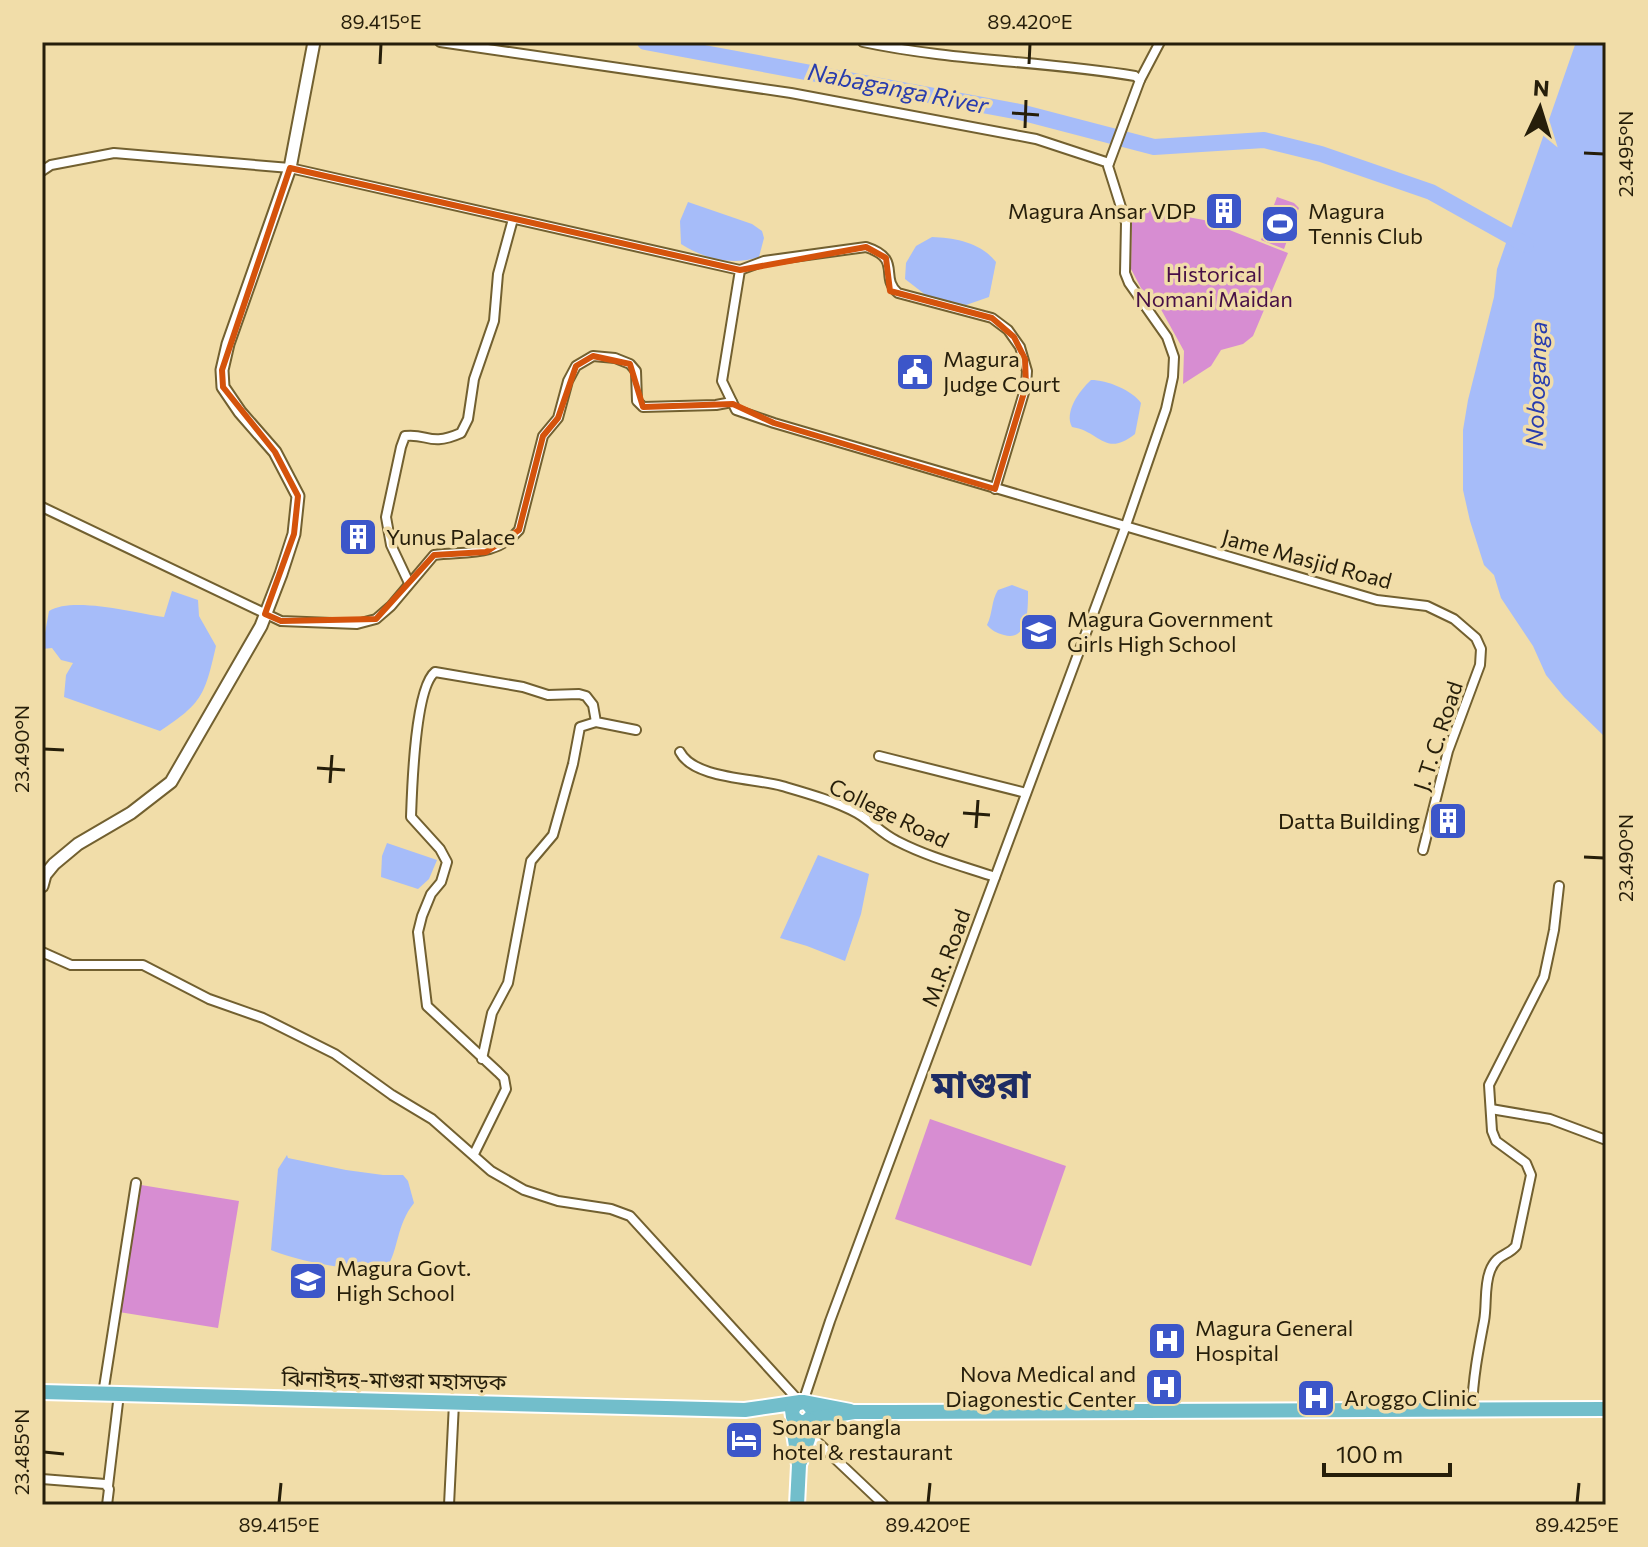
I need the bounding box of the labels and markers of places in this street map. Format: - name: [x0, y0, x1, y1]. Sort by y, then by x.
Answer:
- building icon: Magura Ansar VDP: [1203, 190, 1245, 232]
- place label: Magura Ansar VDP: [1008, 197, 1196, 224]
- place label: Magura Tennis Club: [1308, 197, 1423, 249]
- sports icon: Magura Tennis Club: [1259, 203, 1301, 245]
- place label: Magura Judge Court: [943, 345, 1060, 397]
- public building icon: Magura Judge Court: [894, 351, 936, 393]
- building icon: Yunus Palace: [337, 516, 379, 558]
- place label: Yunus Palace: [386, 523, 515, 550]
- place label: Magura Government Girls High School: [1067, 605, 1273, 657]
- school or university icon: Magura Government Girls High School: [1018, 611, 1060, 653]
- building icon: Datta Building: [1427, 800, 1469, 842]
- place label: Datta Building: [1278, 807, 1420, 834]
- place label: Magura Govt. High School: [336, 1254, 471, 1306]
- school or university icon: Magura Govt. High School: [287, 1260, 329, 1302]
- place label: Magura General Hospital: [1195, 1314, 1353, 1366]
- hospital icon: Magura General Hospital: [1146, 1320, 1188, 1362]
- place label: Nova Medical and Diagonestic Center: [945, 1360, 1136, 1412]
- hospital icon: Nova Medical and Diagonestic Center: [1143, 1366, 1185, 1408]
- hospital icon: Aroggo Clinic: [1295, 1377, 1337, 1419]
- place label: Aroggo Clinic: [1344, 1384, 1477, 1411]
- place label: Sonar bangla hotel & restaurant: [772, 1413, 953, 1465]
- hotel icon: Sonar bangla hotel & restaurant: [723, 1419, 765, 1461]

